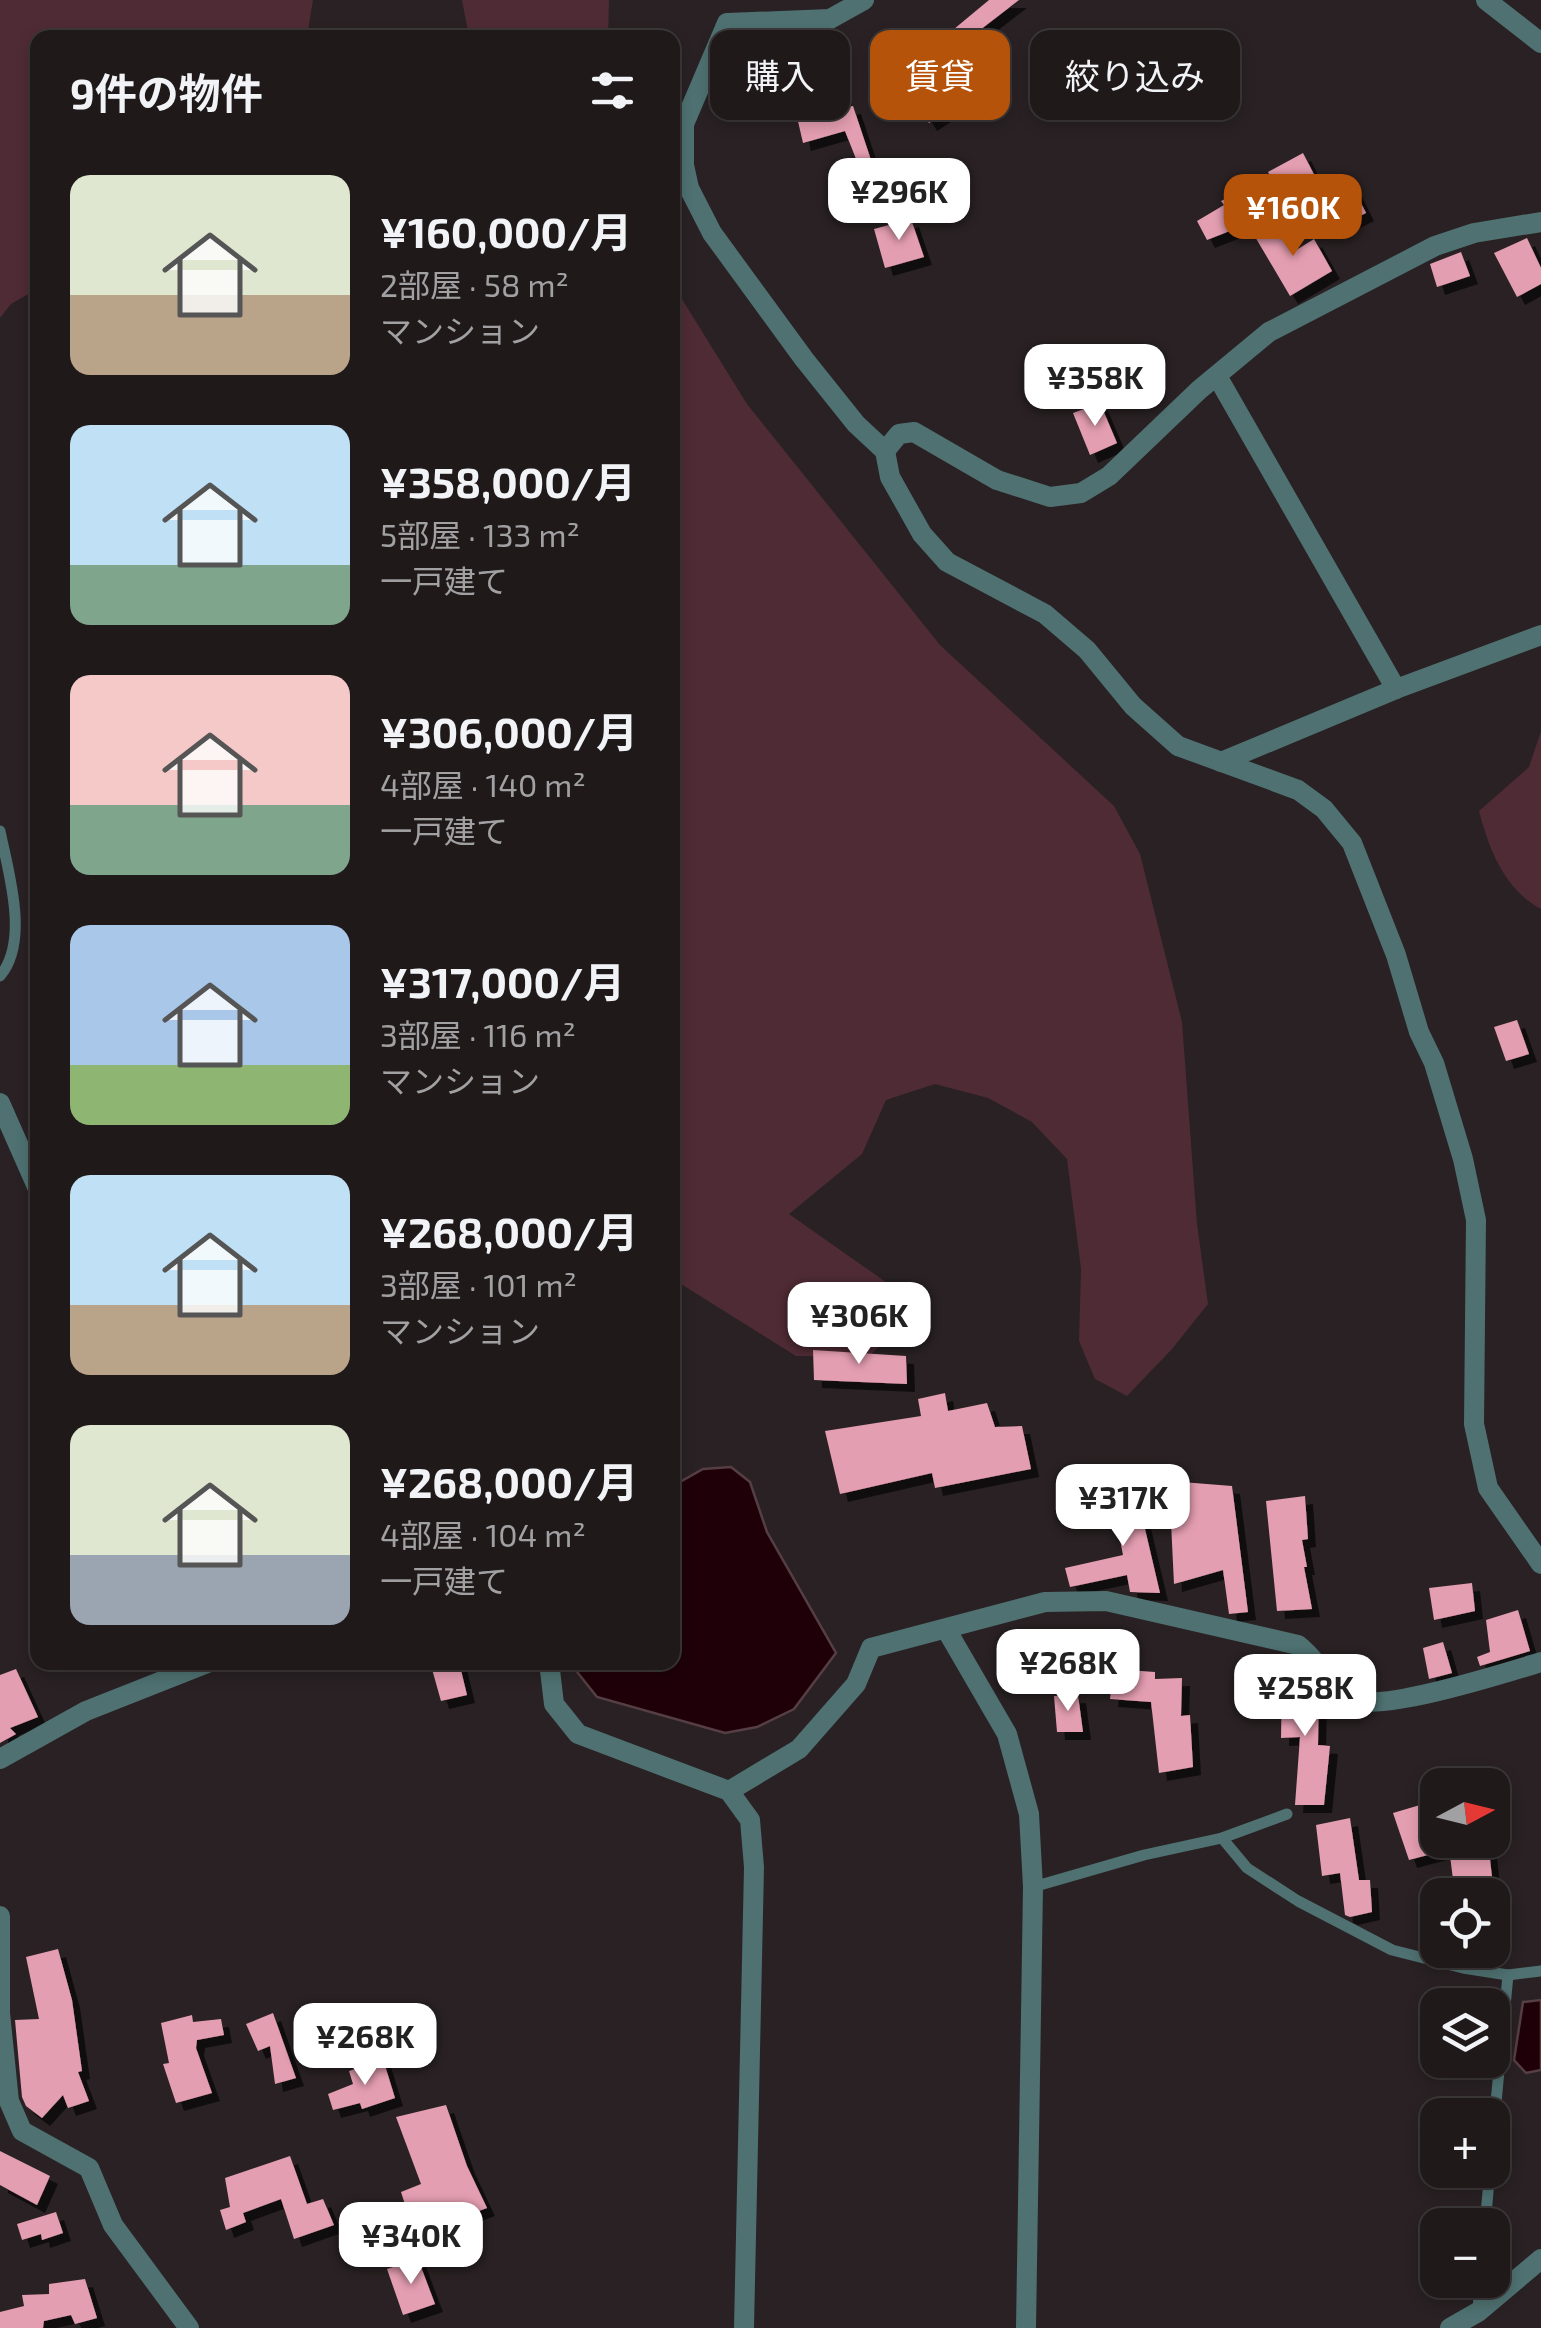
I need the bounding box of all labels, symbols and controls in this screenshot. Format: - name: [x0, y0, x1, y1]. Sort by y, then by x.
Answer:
- chip: 購入: [710, 30, 850, 120]
- chip: 賃貸: [870, 30, 1010, 120]
- chip: 絞り込み: [1030, 30, 1240, 120]
- icon: filters: [585, 63, 640, 118]
- text: 9件の物件: [70, 67, 263, 117]
- pin: ¥296K: [829, 158, 969, 243]
- text: ¥296K: [850, 171, 948, 209]
- pin: ¥160K: [1223, 174, 1363, 259]
- text: ¥160K: [1246, 187, 1340, 225]
- text: ¥160,000/月: [380, 206, 632, 256]
- icon: home: [150, 215, 270, 335]
- text: 2部屋 · 58 m²: [380, 265, 569, 303]
- text: マンション: [380, 311, 540, 349]
- pin: ¥358K: [1025, 344, 1165, 429]
- text: ¥358K: [1046, 357, 1144, 395]
- text: ¥358,000/月: [380, 456, 636, 506]
- icon: home: [150, 465, 270, 585]
- text: 5部屋 · 133 m²: [380, 515, 580, 553]
- text: 一戸建て: [380, 561, 508, 599]
- text: ¥306,000/月: [380, 706, 638, 756]
- icon: home: [150, 715, 270, 835]
- text: 4部屋 · 140 m²: [380, 765, 586, 803]
- text: 一戸建て: [380, 811, 508, 849]
- text: ¥317,000/月: [380, 956, 625, 1006]
- icon: home: [150, 965, 270, 1085]
- text: 3部屋 · 116 m²: [380, 1015, 576, 1053]
- text: マンション: [380, 1061, 540, 1099]
- text: ¥268,000/月: [380, 1206, 638, 1256]
- icon: home: [150, 1215, 270, 1335]
- text: 3部屋 · 101 m²: [380, 1265, 577, 1303]
- pin: ¥306K: [789, 1282, 929, 1367]
- text: ¥306K: [810, 1295, 908, 1333]
- text: マンション: [380, 1311, 540, 1349]
- text: ¥268,000/月: [380, 1456, 638, 1506]
- pin: ¥317K: [1053, 1464, 1193, 1549]
- icon: home: [150, 1465, 270, 1585]
- text: ¥317K: [1078, 1477, 1168, 1515]
- text: 4部屋 · 104 m²: [380, 1515, 586, 1553]
- text: 一戸建て: [380, 1561, 508, 1599]
- pin: ¥268K: [998, 1629, 1138, 1714]
- text: ¥268K: [1019, 1642, 1117, 1680]
- pin: ¥258K: [1235, 1654, 1375, 1739]
- text: ¥258K: [1256, 1667, 1354, 1705]
- north arrow: [1420, 1768, 1510, 1858]
- map controls: [1420, 1768, 1510, 2298]
- button: locate: [1420, 1878, 1510, 1968]
- button: layers: [1420, 1988, 1510, 2078]
- pin: ¥268K: [295, 2003, 435, 2088]
- text: ¥268K: [316, 2016, 414, 2054]
- button: +: [1420, 2098, 1510, 2188]
- pin: ¥340K: [341, 2202, 481, 2287]
- button: −: [1420, 2208, 1510, 2298]
- text: ¥340K: [361, 2215, 461, 2253]

